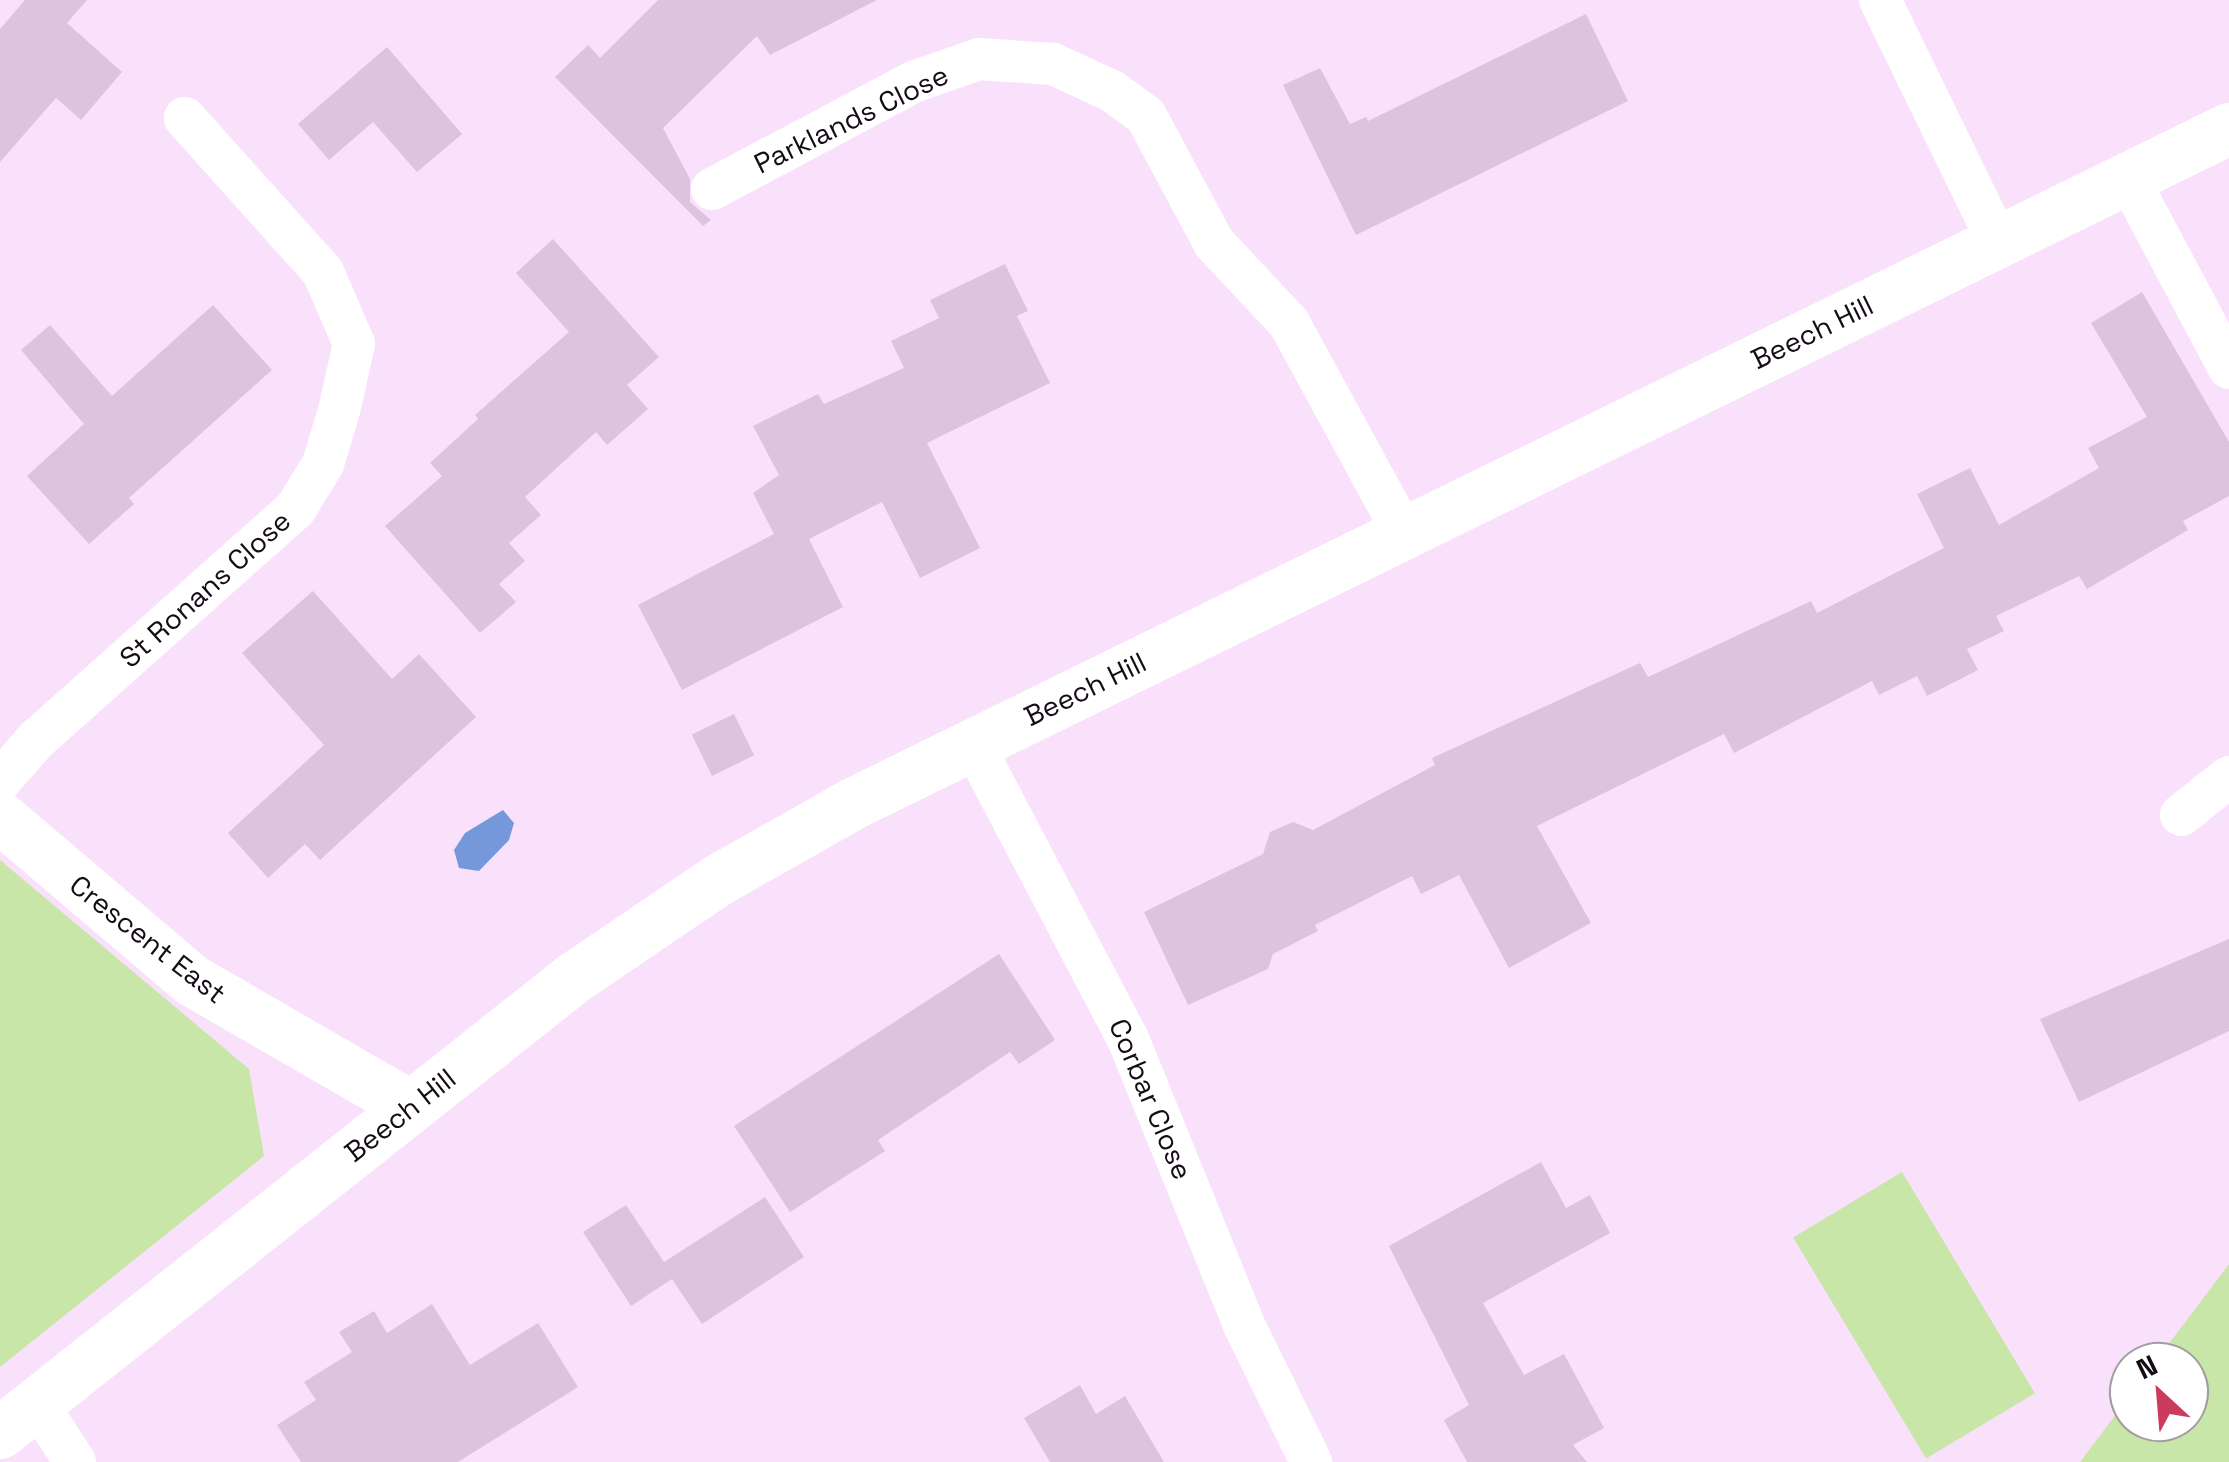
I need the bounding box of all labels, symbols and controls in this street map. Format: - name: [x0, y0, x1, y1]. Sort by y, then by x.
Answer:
- street label: Parklands Close: [748, 57, 954, 181]
- street label: Beech Hill: [1745, 288, 1879, 376]
- street label: St Ronans Close: [113, 504, 297, 674]
- street label: Beech Hill: [1018, 645, 1152, 733]
- street label: Crescent East: [63, 868, 233, 1010]
- street label: Corbar Close: [1102, 1014, 1200, 1184]
- street label: Beech Hill: [338, 1061, 462, 1169]
- north arrow: [2109, 1342, 2209, 1442]
- text: N: [2130, 1347, 2163, 1387]

